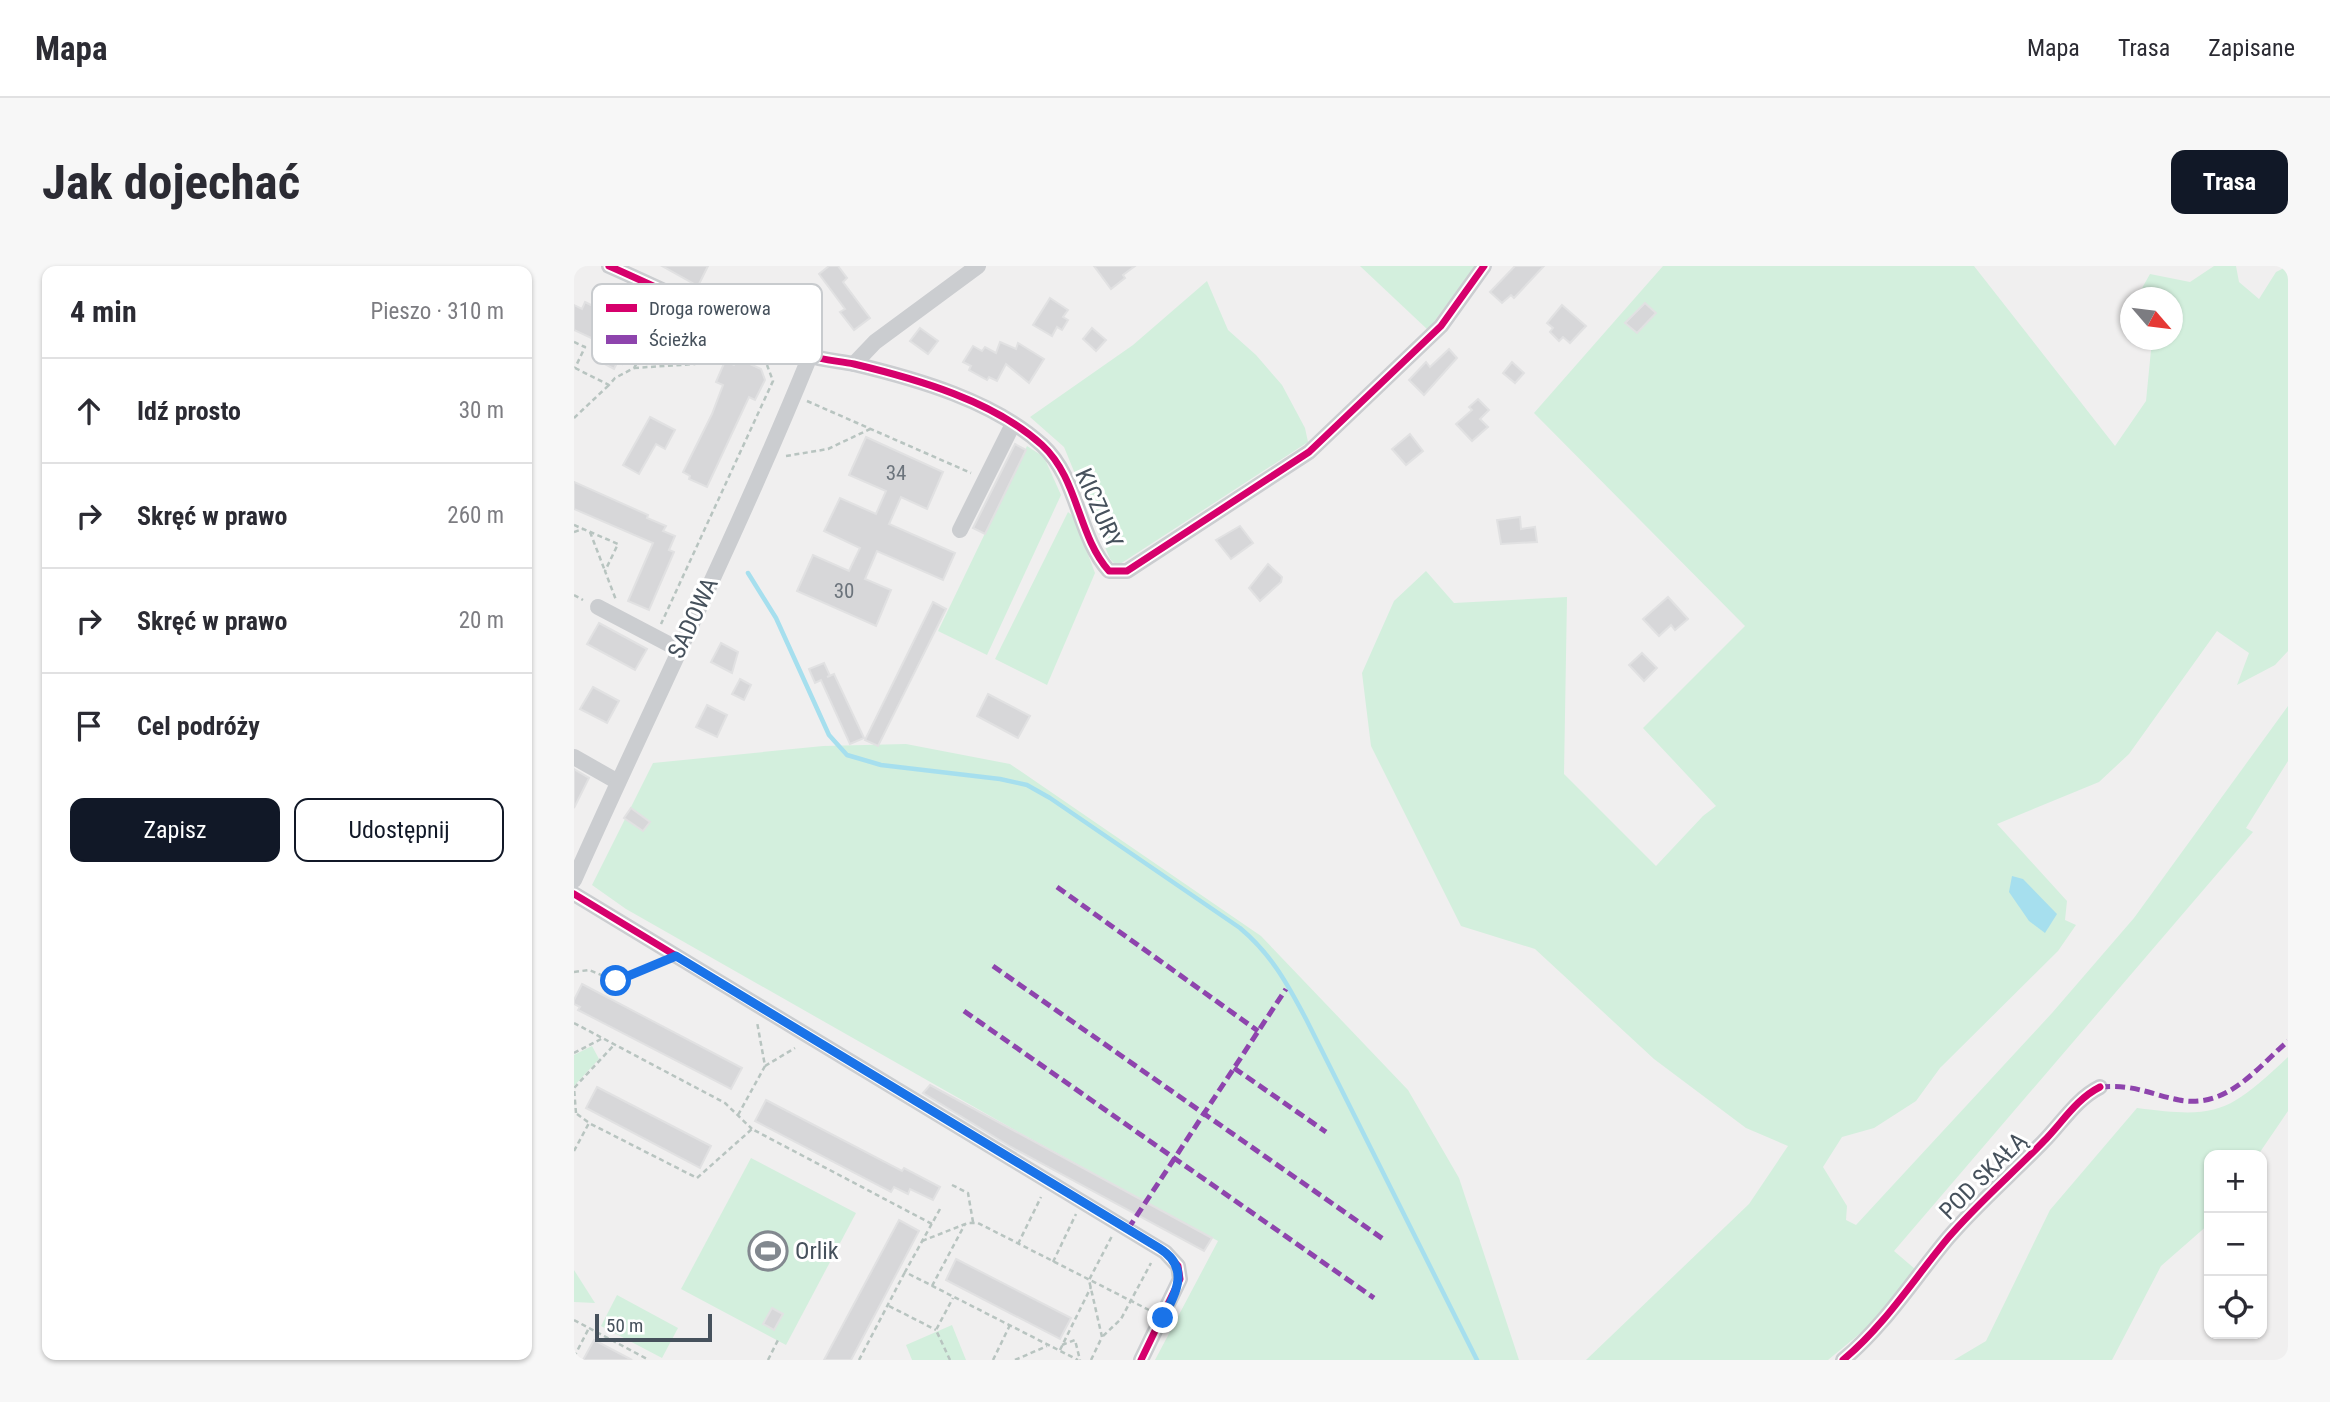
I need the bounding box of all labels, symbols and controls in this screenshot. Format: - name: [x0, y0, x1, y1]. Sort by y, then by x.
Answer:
- text: Mapa: [35, 29, 107, 68]
- text: Mapa: [2027, 34, 2080, 62]
- text: Trasa: [2118, 34, 2170, 62]
- text: Zapisane: [2208, 34, 2295, 62]
- button: Trasa: [2171, 150, 2288, 214]
- text: Jak dojechać: [42, 154, 300, 211]
- legend: [592, 284, 822, 364]
- north arrow: [2120, 287, 2183, 350]
- text: 4 min: [70, 294, 137, 329]
- text: Droga rowerowa: [649, 297, 771, 320]
- text: Pieszo · 310 m: [370, 298, 504, 325]
- text: Ścieżka: [649, 328, 707, 351]
- icon: ahead: [70, 392, 108, 430]
- text: Idź prosto: [137, 396, 241, 426]
- text: 30 m: [459, 397, 504, 424]
- house number: 34: [886, 461, 906, 485]
- street label: KICZURY: [1069, 464, 1129, 552]
- icon: right: [70, 497, 108, 535]
- text: Skręć w prawo: [137, 501, 287, 531]
- text: 260 m: [447, 502, 504, 529]
- street label: SADOWA: [662, 573, 724, 663]
- house number: 30: [834, 579, 854, 603]
- icon: right: [70, 602, 108, 640]
- text: Skręć w prawo: [137, 606, 287, 636]
- text: 20 m: [459, 607, 504, 634]
- icon: arrive: [70, 707, 108, 745]
- text: Cel podróży: [137, 711, 260, 741]
- button: Zapisz: [70, 798, 280, 862]
- button: Udostępnij: [294, 798, 504, 862]
- route start: [600, 965, 631, 996]
- street label: POD SKAŁĄ: [1934, 1127, 2032, 1225]
- map controls: [2204, 1150, 2267, 1339]
- button: +: [2204, 1150, 2267, 1213]
- button: −: [2204, 1213, 2267, 1276]
- sports icon: Orlik: [747, 1230, 789, 1272]
- place label: Orlik: [795, 1237, 839, 1265]
- button: locate: [2204, 1276, 2267, 1339]
- route end: [1147, 1302, 1178, 1333]
- scale bar: [595, 1311, 712, 1343]
- text: 50 m: [606, 1314, 643, 1337]

